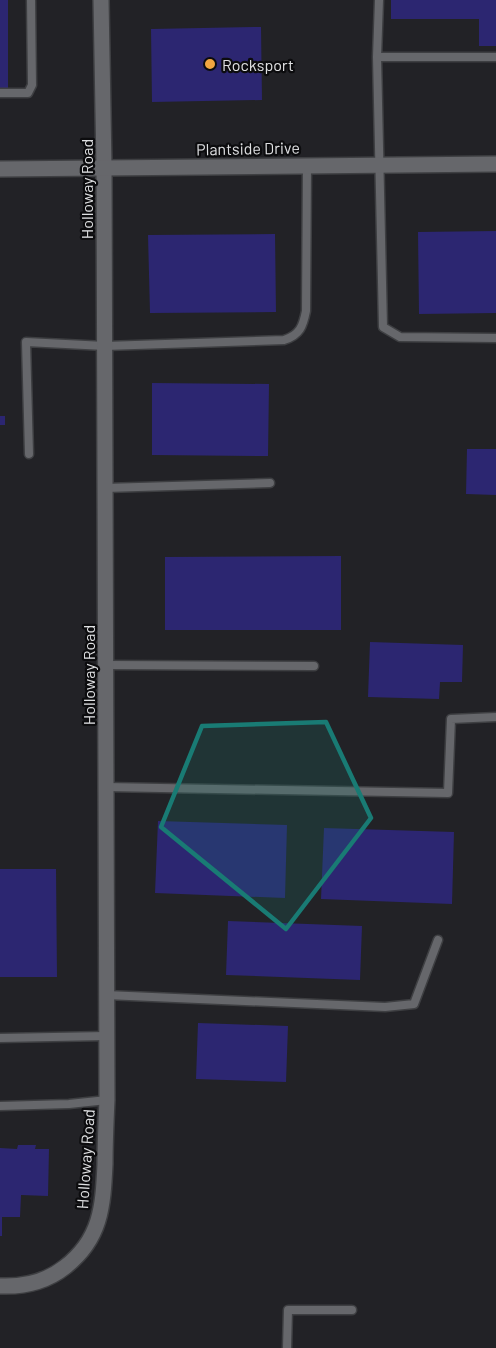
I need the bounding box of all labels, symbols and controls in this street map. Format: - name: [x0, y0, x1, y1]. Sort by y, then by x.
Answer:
- place label: Rocksport: [222, 55, 294, 74]
- marker: Rocksport: [203, 57, 217, 71]
- street label: Plantside Drive: [196, 138, 300, 158]
- street label: Holloway Road: [77, 139, 96, 239]
- street label: Holloway Road: [79, 625, 98, 725]
- street label: Holloway Road: [72, 1108, 98, 1210]

